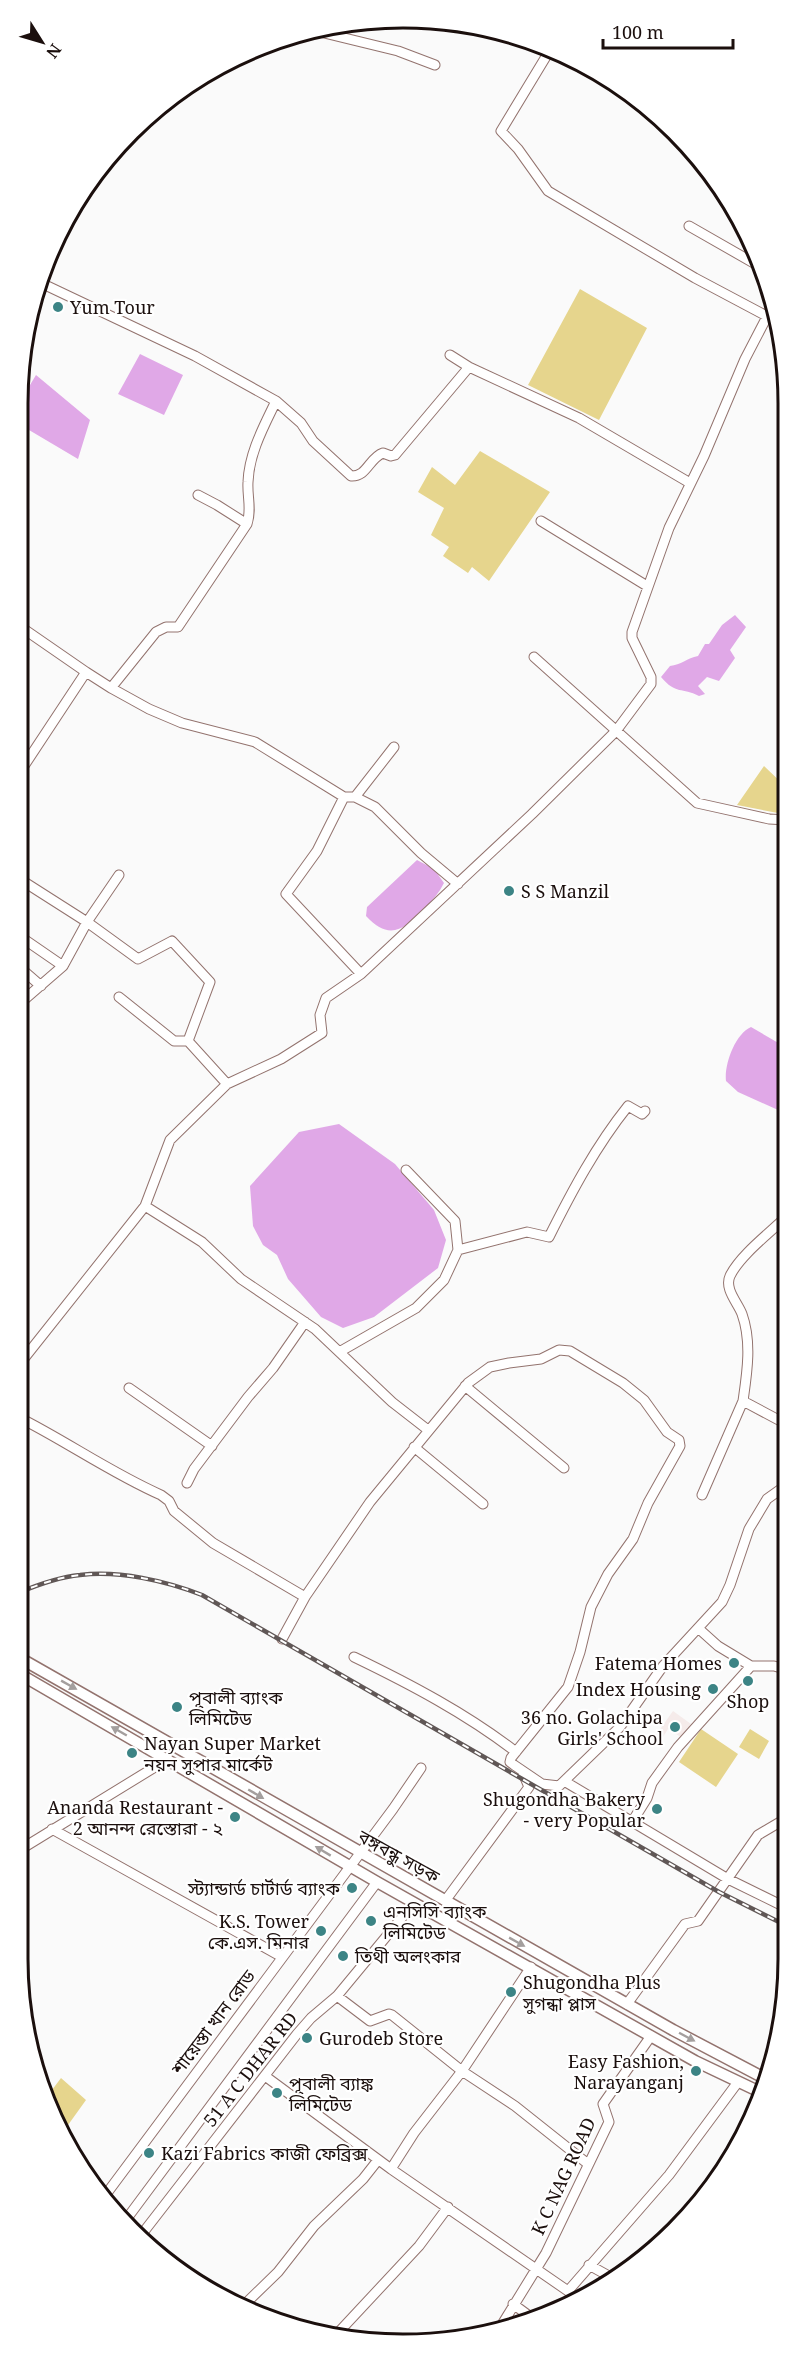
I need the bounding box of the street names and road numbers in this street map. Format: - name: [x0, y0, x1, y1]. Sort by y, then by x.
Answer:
- street label: বঙ্গবন্ধু সড়ক: [353, 1823, 444, 1890]
- street label: শায়েস্তা খান রোড: [165, 1965, 260, 2080]
- street label: 51 A C DHAR RD: [198, 2007, 302, 2131]
- street label: K C NAG ROAD: [525, 2113, 601, 2239]

